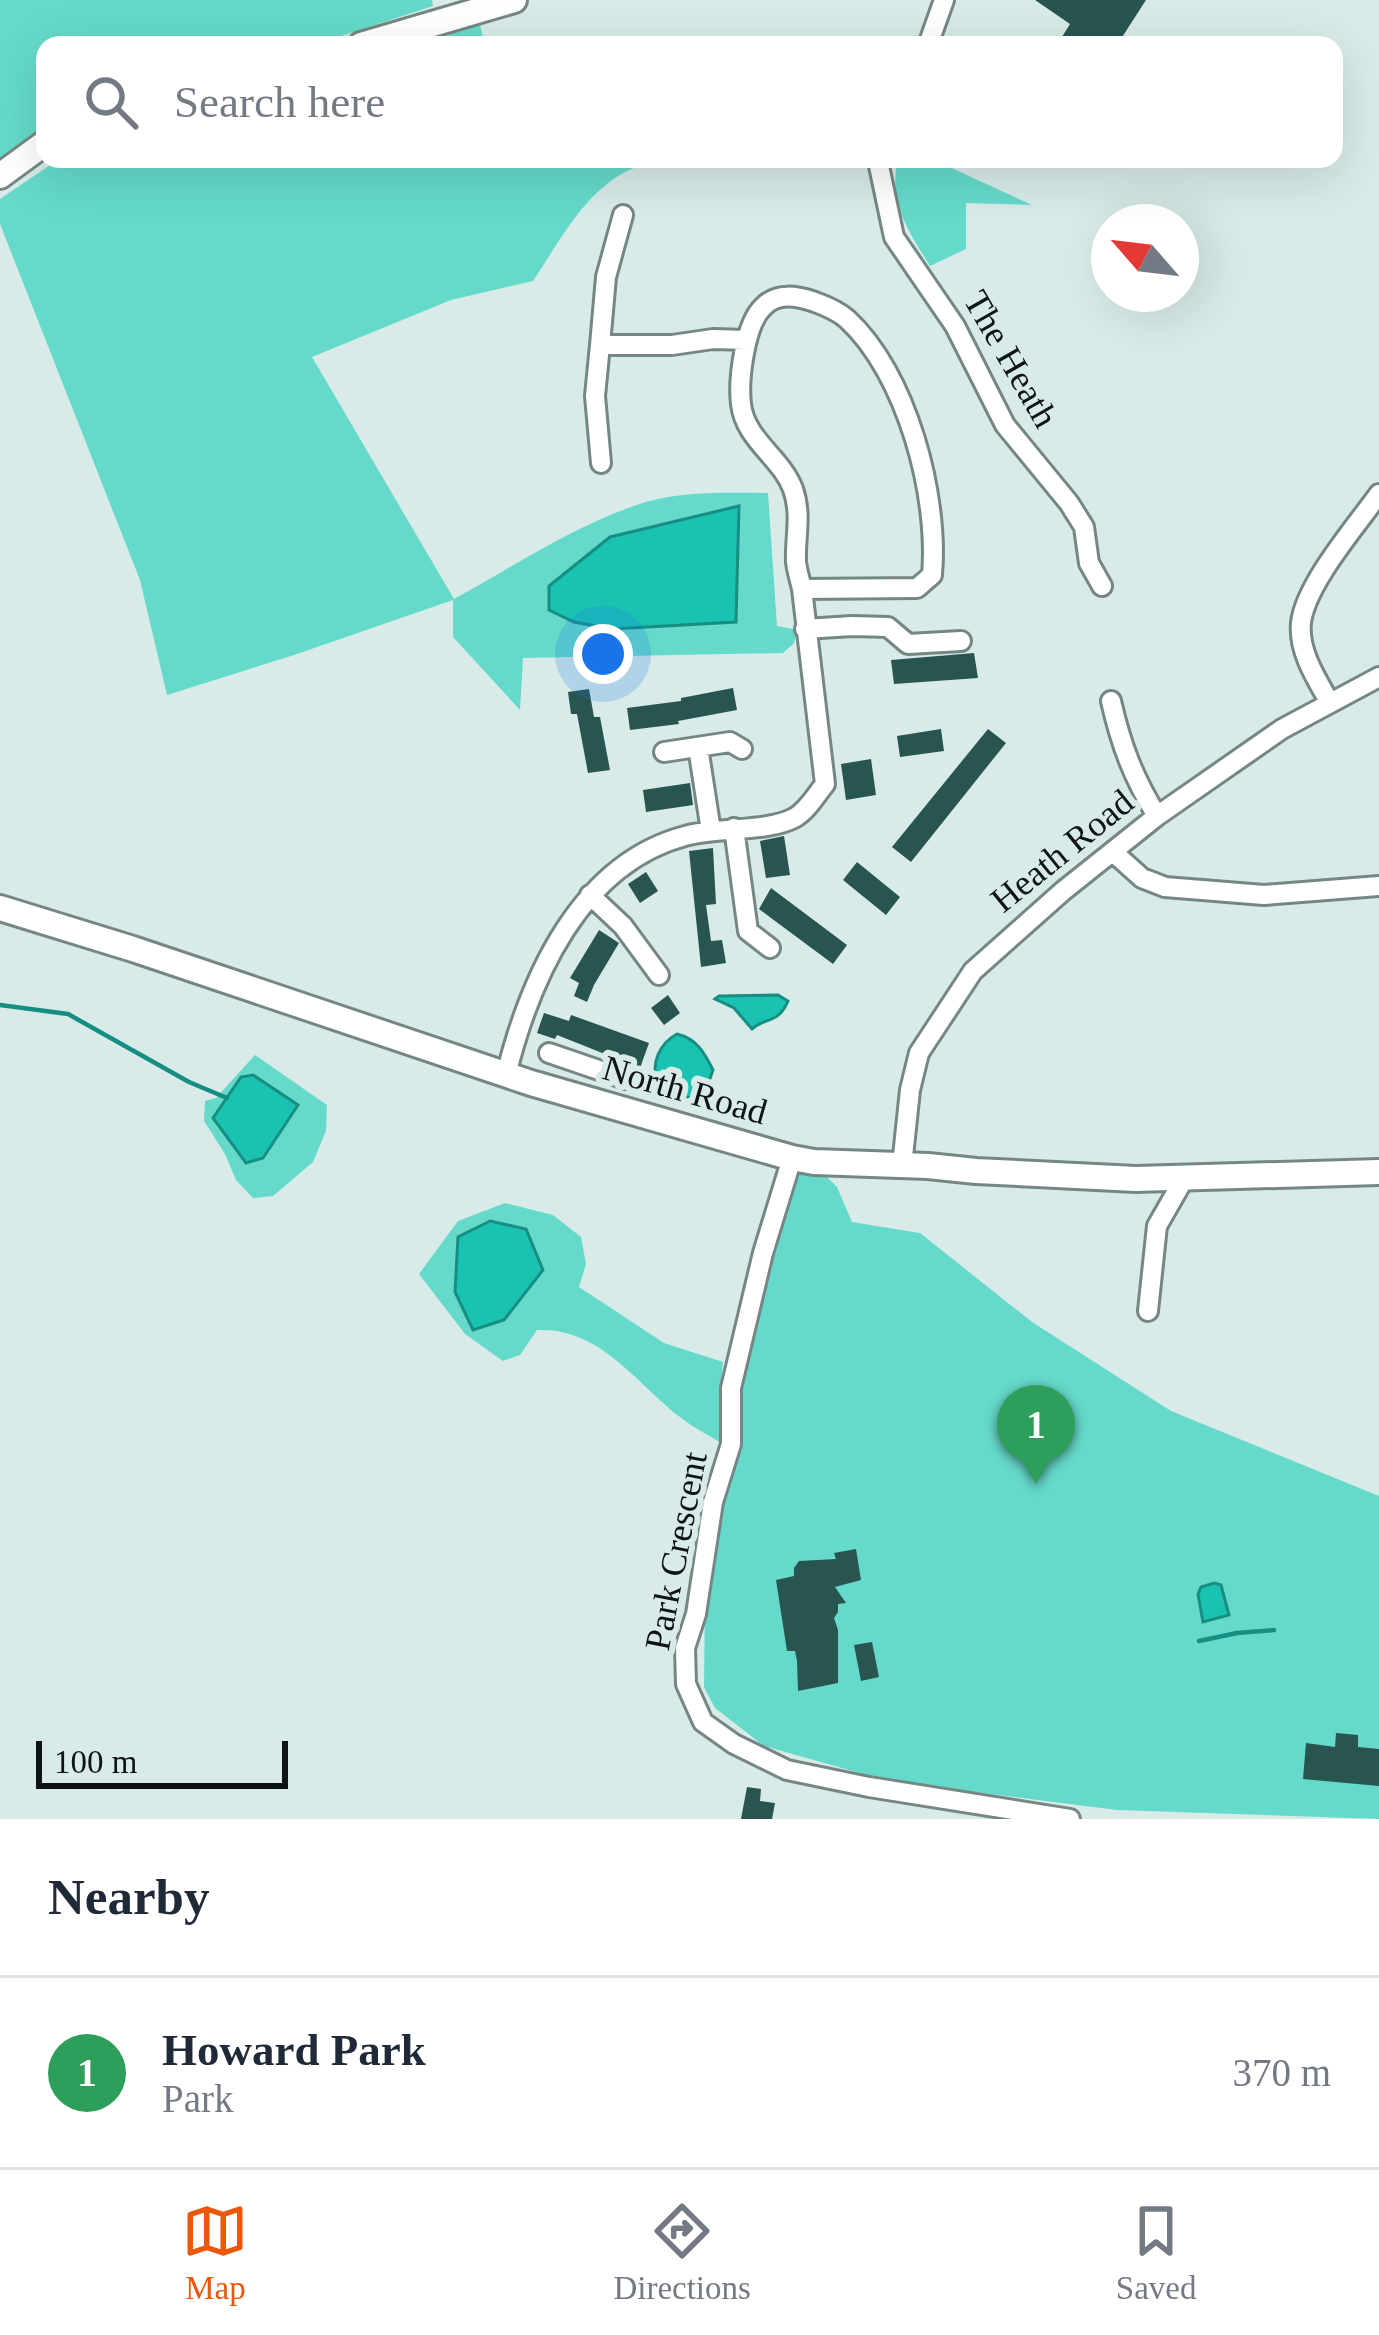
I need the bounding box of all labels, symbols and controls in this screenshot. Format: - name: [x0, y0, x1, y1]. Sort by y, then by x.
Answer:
- search box: [36, 36, 1343, 168]
- icon: search: [78, 69, 144, 135]
- text: Search here: [174, 77, 385, 127]
- north arrow: [1091, 204, 1199, 312]
- street label: The Heath: [956, 284, 1066, 434]
- your location: [573, 624, 633, 684]
- street label: Heath Road: [983, 782, 1141, 920]
- street label: North Road: [598, 1047, 772, 1133]
- pin: 1: [997, 1385, 1075, 1484]
- street label: Park Crescent: [637, 1449, 715, 1653]
- scale bar: [36, 1735, 288, 1788]
- text: 100 m: [54, 1744, 137, 1780]
- text: Nearby: [48, 1869, 209, 1925]
- text: Howard Park: [162, 2025, 426, 2075]
- text: 1: [77, 2051, 97, 2094]
- text: 370 m: [1232, 2051, 1331, 2094]
- text: Park: [162, 2077, 234, 2120]
- tab: Map: [182, 2198, 248, 2307]
- tab: Directions: [613, 2198, 751, 2307]
- tab: Saved: [1116, 2198, 1197, 2307]

